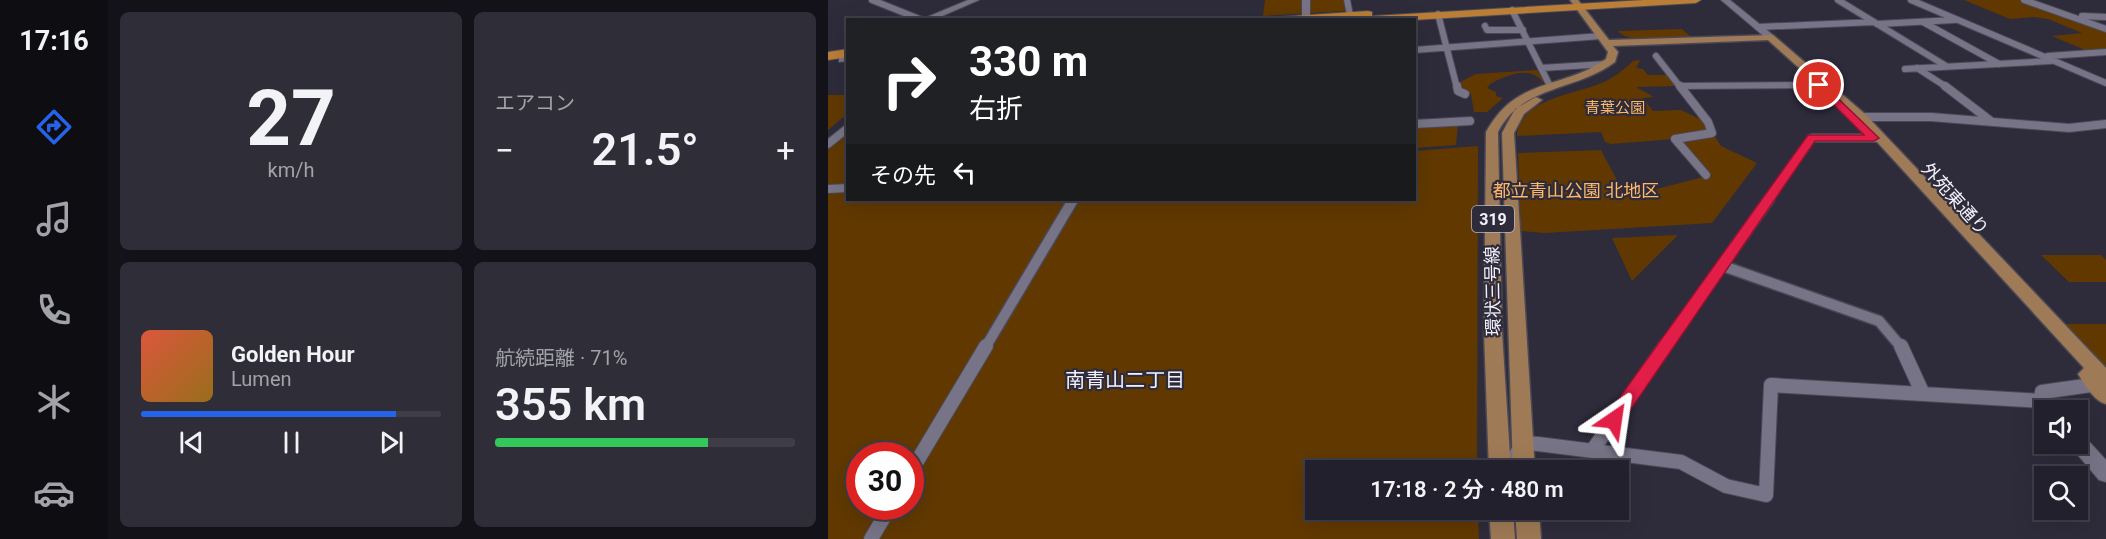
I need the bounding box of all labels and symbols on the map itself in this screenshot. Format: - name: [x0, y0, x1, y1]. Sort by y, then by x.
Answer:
- pin: [1793, 59, 1844, 110]
- park label: 青葉公園: [1585, 99, 1645, 117]
- street label: 外苑東通り: [1917, 158, 1993, 239]
- park label: 都立青山公園 北地区: [1493, 180, 1659, 201]
- road number: 319: [1472, 206, 1514, 232]
- street label: 環状三号線: [1481, 246, 1504, 336]
- district label: 南青山二丁目: [1065, 368, 1185, 392]
- position arrow: [1582, 388, 1646, 452]
- speed limit sign: 30: [846, 442, 924, 520]

